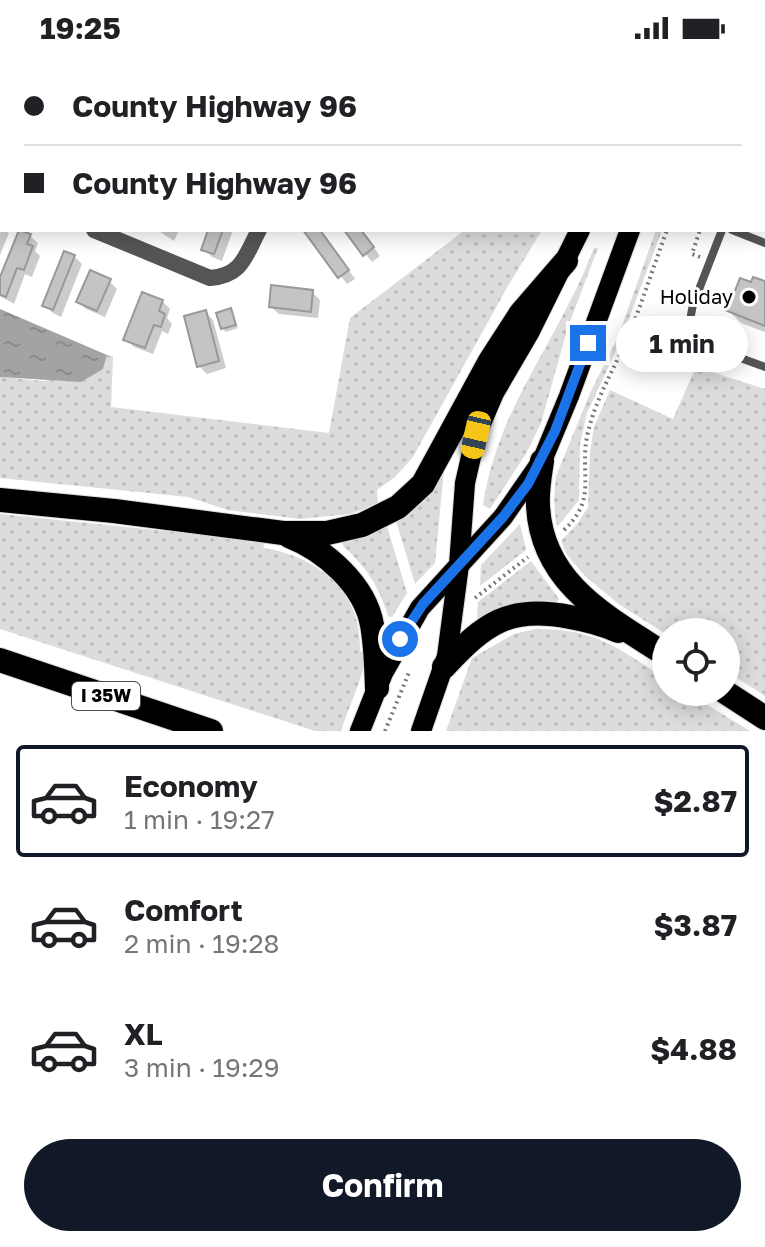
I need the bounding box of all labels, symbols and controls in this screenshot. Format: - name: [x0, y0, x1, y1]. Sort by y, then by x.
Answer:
- text: 19:25: [40, 10, 121, 46]
- text: County Highway 96: [72, 88, 357, 124]
- text: County Highway 96: [72, 165, 357, 201]
- place label: Holiday: [660, 284, 733, 308]
- marker: Holiday: [740, 288, 758, 306]
- callout: 1 min: [616, 315, 748, 371]
- route end: [570, 325, 606, 361]
- text: 1 min: [649, 328, 715, 359]
- car: [459, 409, 493, 461]
- map controls: [652, 618, 740, 706]
- button: locate: [652, 618, 740, 706]
- route start: [382, 621, 418, 657]
- road number: I 35W: [72, 682, 140, 710]
- icon: car: [28, 765, 100, 837]
- text: Economy: [124, 768, 258, 804]
- text: $2.87: [653, 783, 737, 819]
- text: 1 min · 19:27: [124, 804, 275, 835]
- icon: car: [28, 889, 100, 961]
- text: Comfort: [124, 892, 243, 928]
- text: $3.87: [653, 907, 737, 943]
- text: 2 min · 19:28: [124, 928, 279, 959]
- icon: car: [28, 1013, 100, 1085]
- text: XL: [124, 1016, 163, 1052]
- text: $4.88: [650, 1031, 737, 1067]
- text: 3 min · 19:29: [124, 1052, 279, 1083]
- button: Confirm: [24, 1139, 741, 1231]

